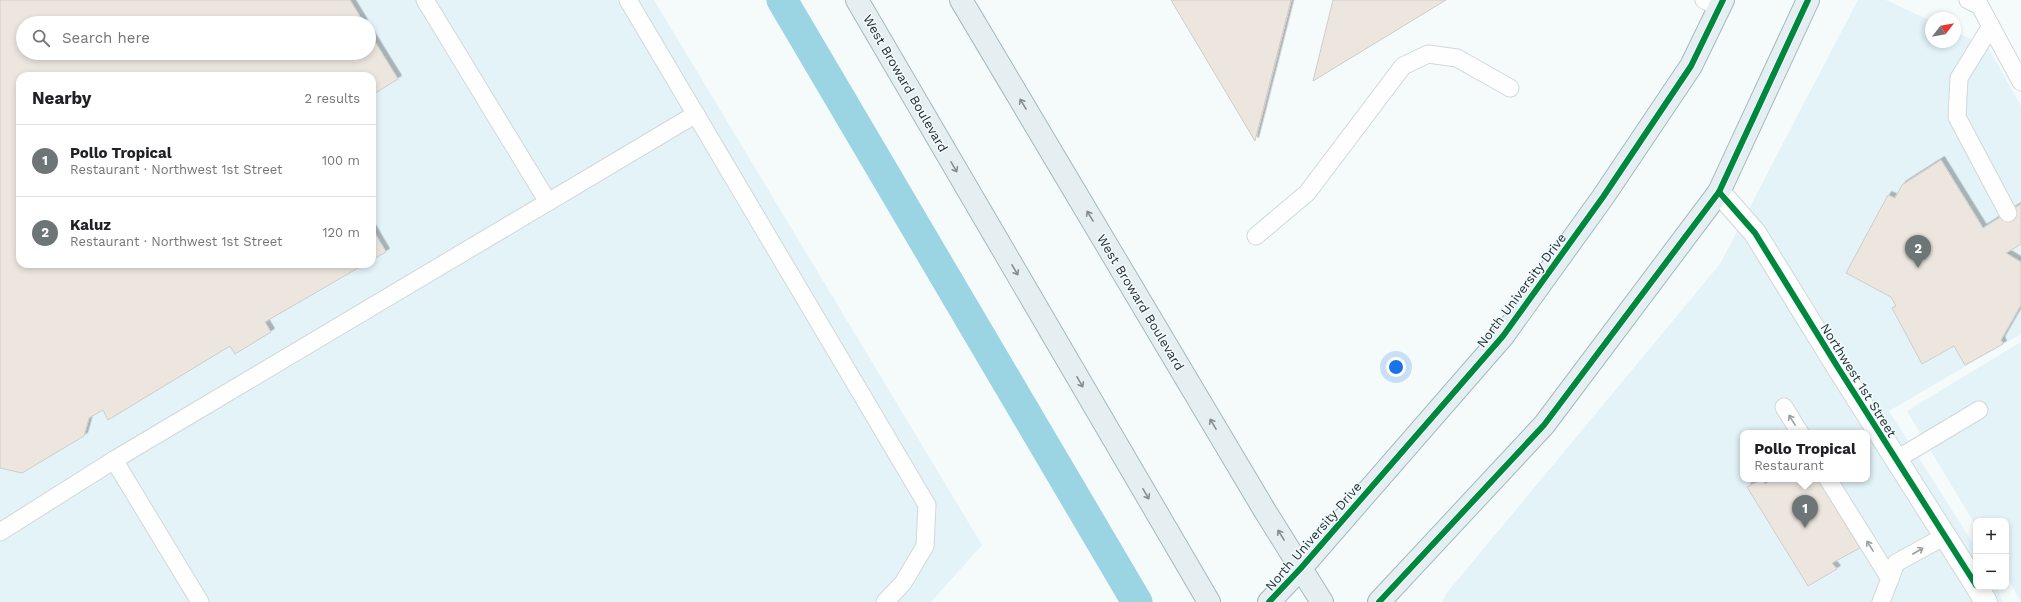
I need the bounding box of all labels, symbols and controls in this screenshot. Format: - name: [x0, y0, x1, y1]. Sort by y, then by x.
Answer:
- street label: West Broward Boulevard: [860, 12, 951, 155]
- north arrow: [1925, 12, 1961, 48]
- search box: [16, 16, 376, 60]
- icon: search: [30, 27, 52, 49]
- text: Search here: [62, 29, 150, 47]
- text: Nearby: [32, 88, 91, 108]
- text: 2 results: [305, 91, 360, 106]
- one-way arrow: [1019, 98, 1027, 110]
- text: Pollo Tropical: [70, 144, 172, 162]
- text: 1: [42, 153, 48, 168]
- text: 100 m: [322, 153, 360, 168]
- one-way arrow: [951, 161, 959, 173]
- text: Restaurant · Northwest 1st Street: [70, 162, 282, 177]
- one-way arrow: [1085, 210, 1093, 222]
- text: Kaluz: [70, 216, 111, 234]
- text: 2: [41, 225, 49, 240]
- text: 120 m: [322, 225, 360, 240]
- street label: North University Drive: [1474, 230, 1569, 350]
- street label: West Broward Boulevard: [1094, 232, 1187, 373]
- text: Restaurant · Northwest 1st Street: [70, 234, 282, 249]
- pin: 2: [1905, 235, 1931, 268]
- one-way arrow: [1011, 264, 1019, 276]
- street label: Northwest 1st Street: [1817, 321, 1900, 440]
- your location: [1386, 357, 1406, 377]
- one-way arrow: [1077, 376, 1085, 388]
- one-way arrow: [1788, 415, 1796, 426]
- one-way arrow: [1209, 418, 1217, 430]
- popup: [1740, 430, 1870, 482]
- text: Pollo Tropical: [1754, 440, 1856, 458]
- text: Restaurant: [1754, 458, 1824, 473]
- street label: North University Drive: [1262, 479, 1365, 594]
- one-way arrow: [1142, 488, 1150, 500]
- pin: 1: [1792, 495, 1818, 528]
- map controls: [1973, 518, 2009, 590]
- button: +: [1973, 518, 2009, 554]
- one-way arrow: [1276, 529, 1284, 541]
- one-way arrow: [1865, 540, 1873, 552]
- one-way arrow: [1912, 546, 1924, 554]
- button: −: [1973, 554, 2009, 590]

